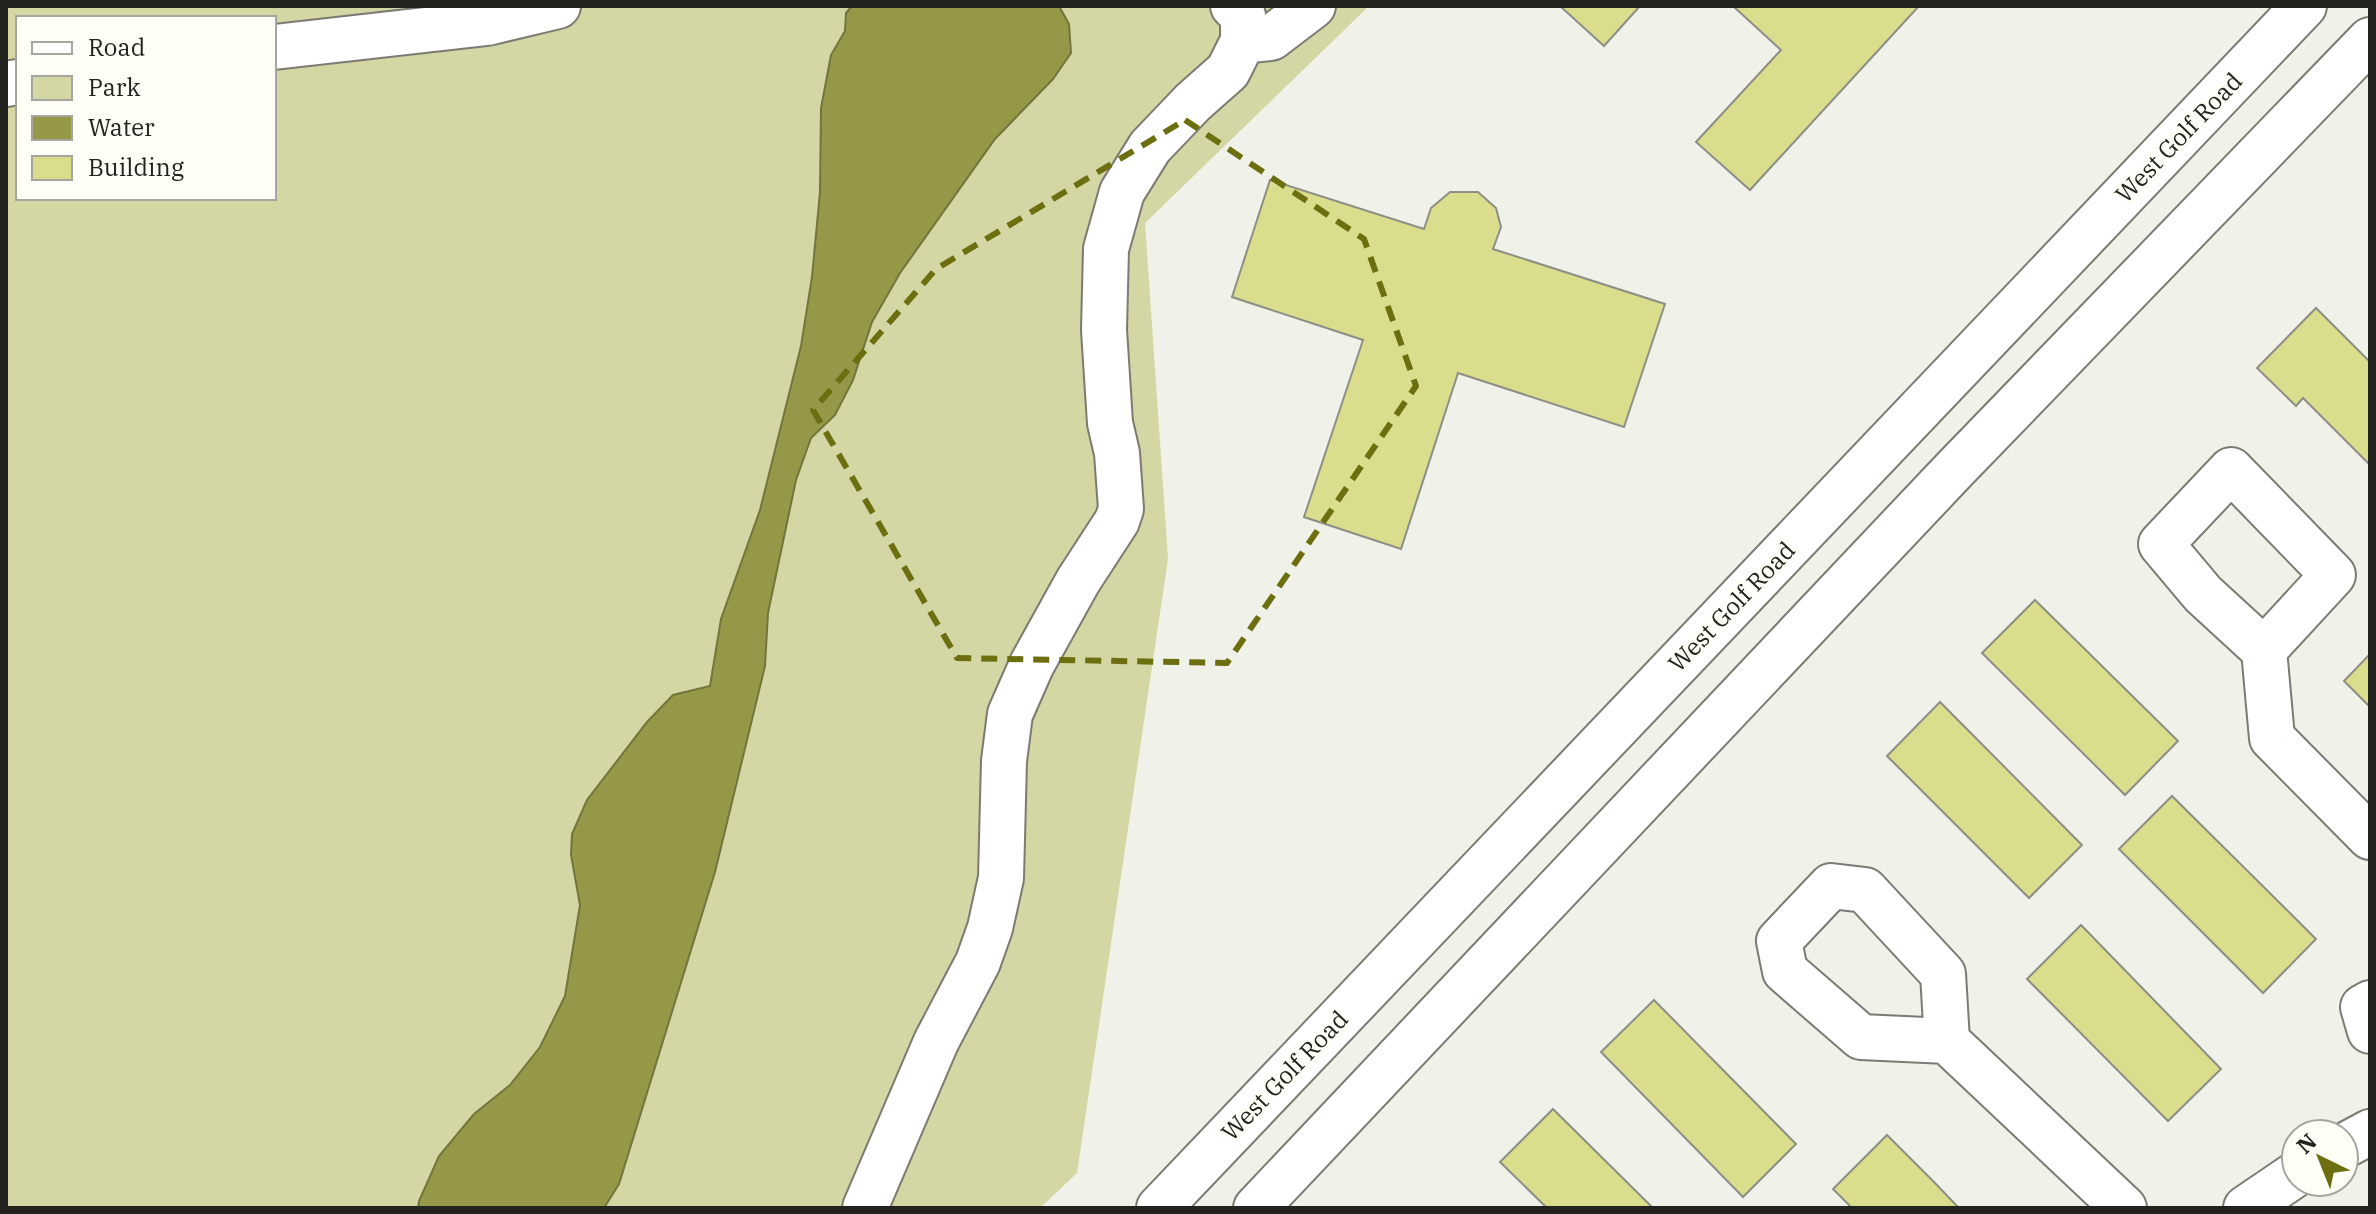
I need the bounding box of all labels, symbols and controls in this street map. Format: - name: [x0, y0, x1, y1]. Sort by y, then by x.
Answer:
- legend: [16, 16, 276, 200]
- text: Road: [88, 31, 145, 63]
- street label: West Golf Road: [2108, 65, 2249, 209]
- text: Park: [88, 71, 140, 103]
- text: Water: [88, 111, 155, 143]
- text: Building: [88, 151, 184, 183]
- street label: West Golf Road: [1661, 534, 1802, 678]
- street label: West Golf Road: [1214, 1003, 1355, 1147]
- north arrow: [2280, 1118, 2360, 1198]
- text: N: [2290, 1126, 2322, 1160]

